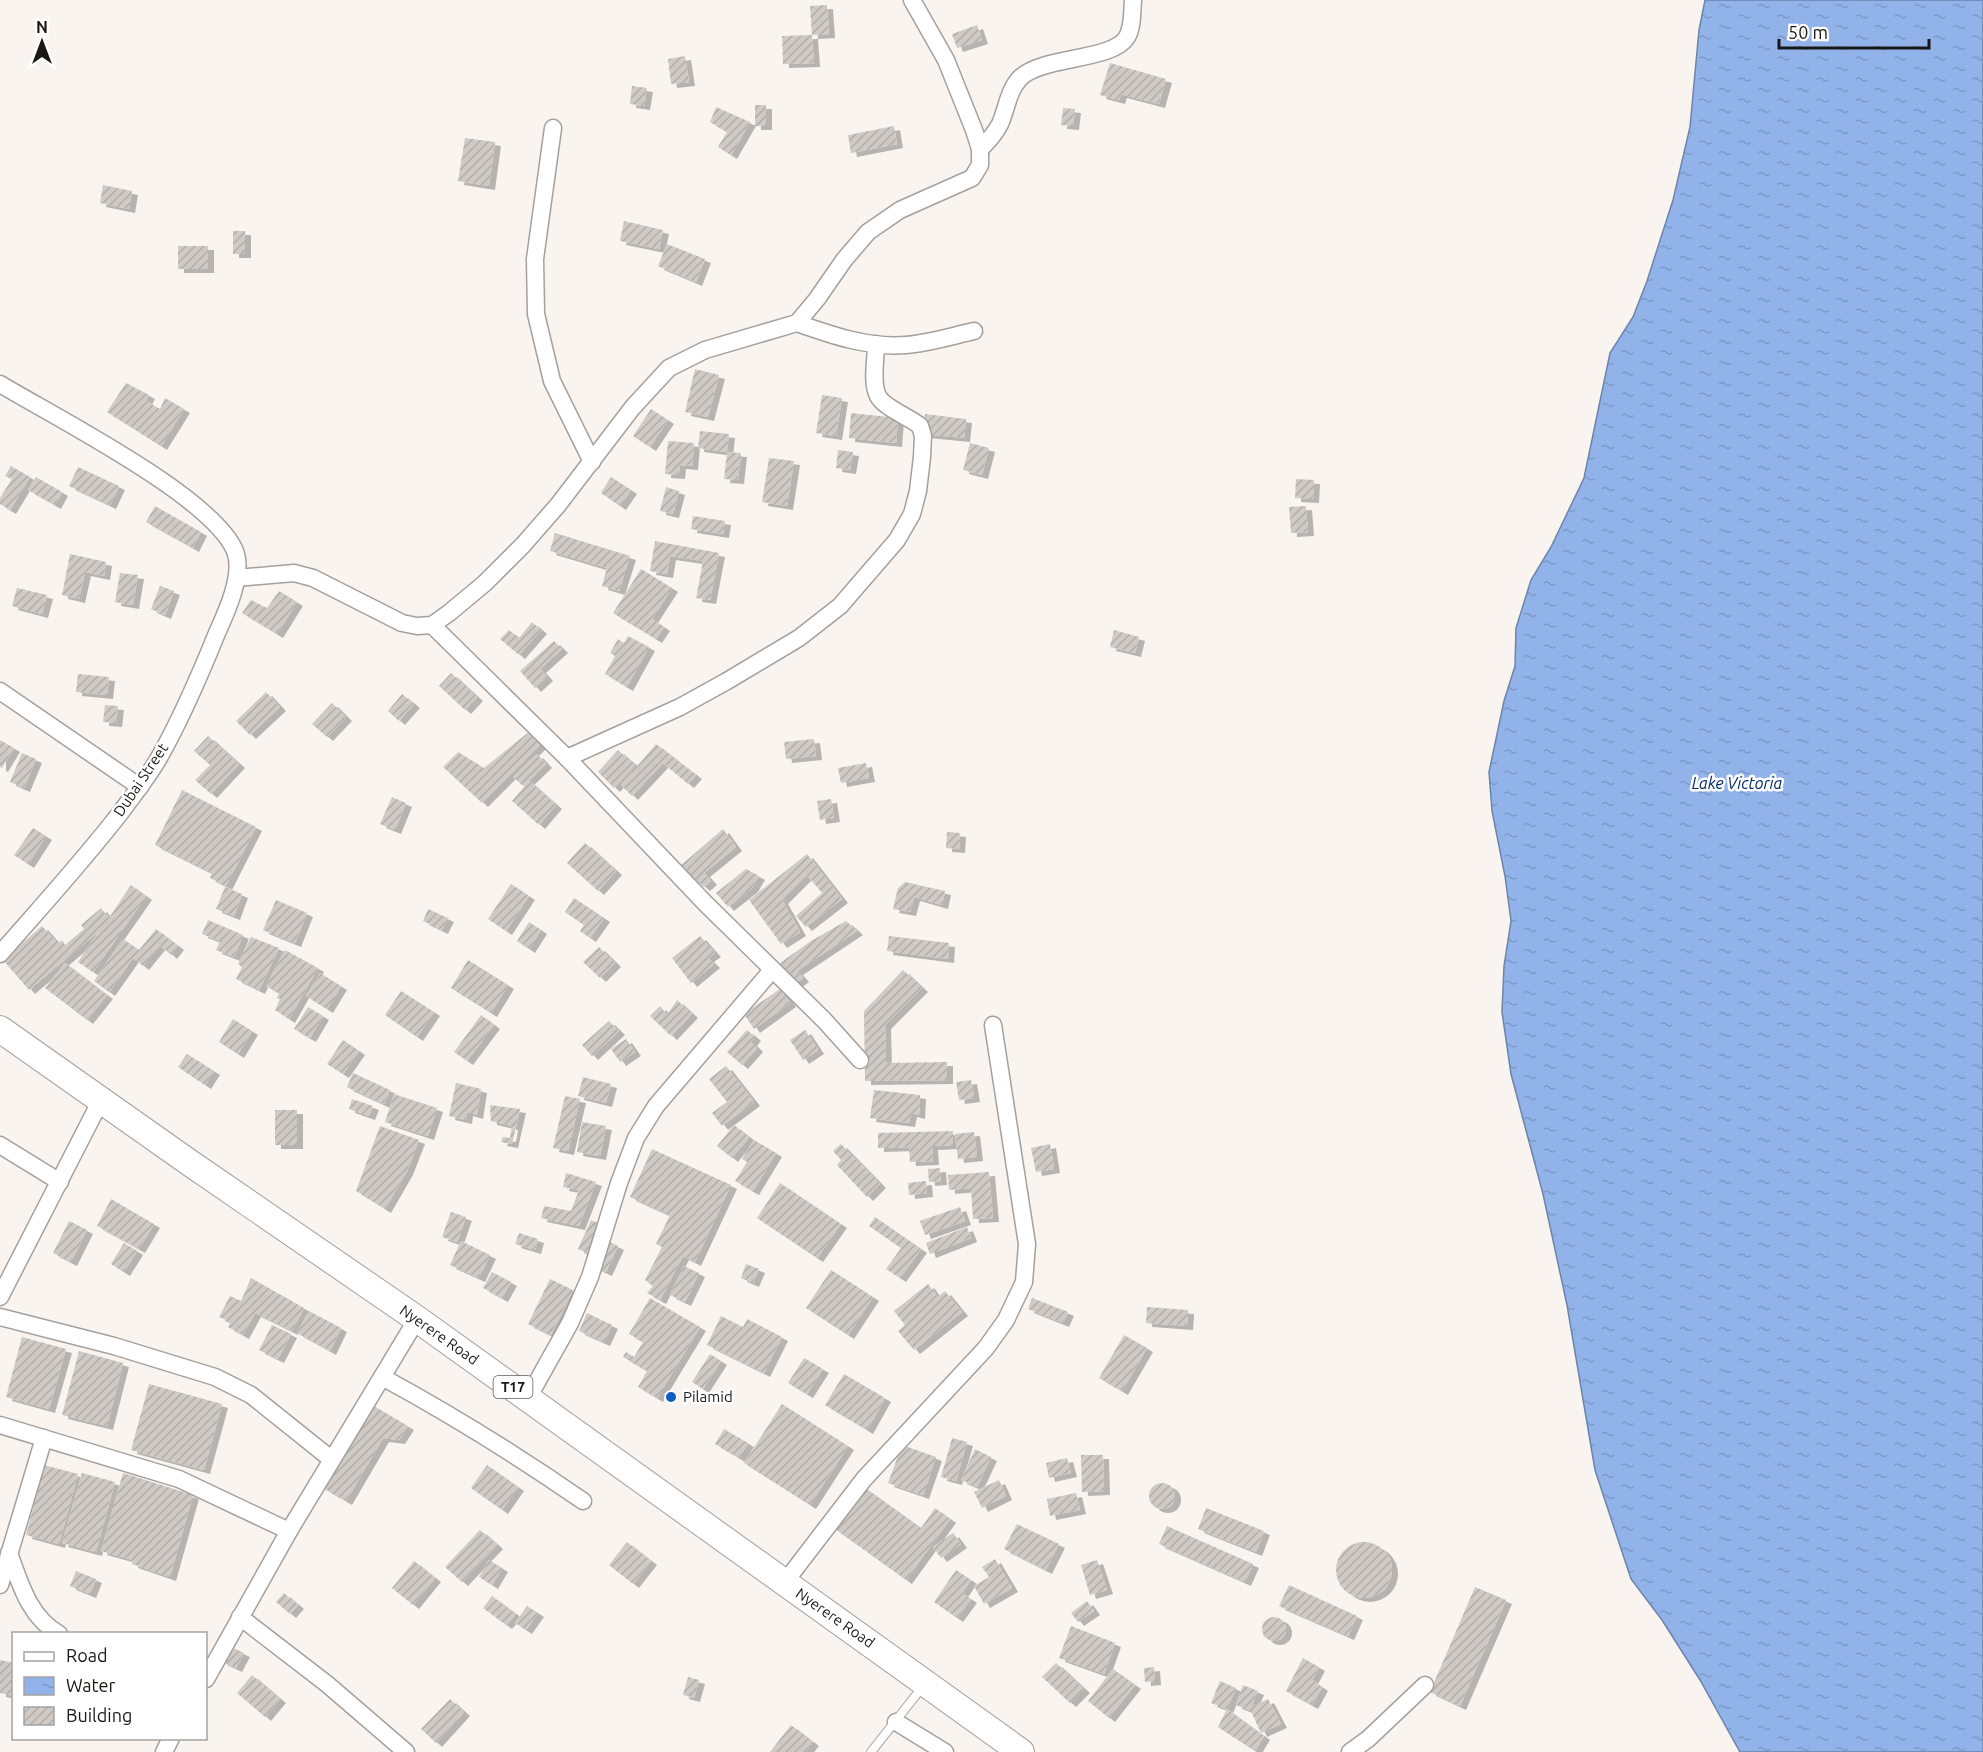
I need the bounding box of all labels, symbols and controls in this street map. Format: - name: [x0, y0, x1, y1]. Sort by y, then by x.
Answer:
- north arrow: [12, 12, 72, 72]
- scale bar: [1779, 12, 1929, 50]
- text: N: [36, 18, 48, 36]
- text: 50 m: [1788, 22, 1828, 42]
- street label: Dubai Street: [110, 740, 171, 820]
- water label: Lake Victoria: [1692, 774, 1783, 792]
- street label: Nyerere Road: [397, 1301, 482, 1368]
- road number: T17: [494, 1376, 532, 1398]
- place label: Pilamid: [683, 1388, 733, 1405]
- marker: Pilamid: [664, 1390, 678, 1404]
- street label: Nyerere Road: [793, 1584, 878, 1651]
- legend: [12, 1632, 207, 1740]
- text: Road: [66, 1645, 108, 1665]
- text: Water: [66, 1675, 116, 1695]
- text: Building: [66, 1705, 132, 1725]

